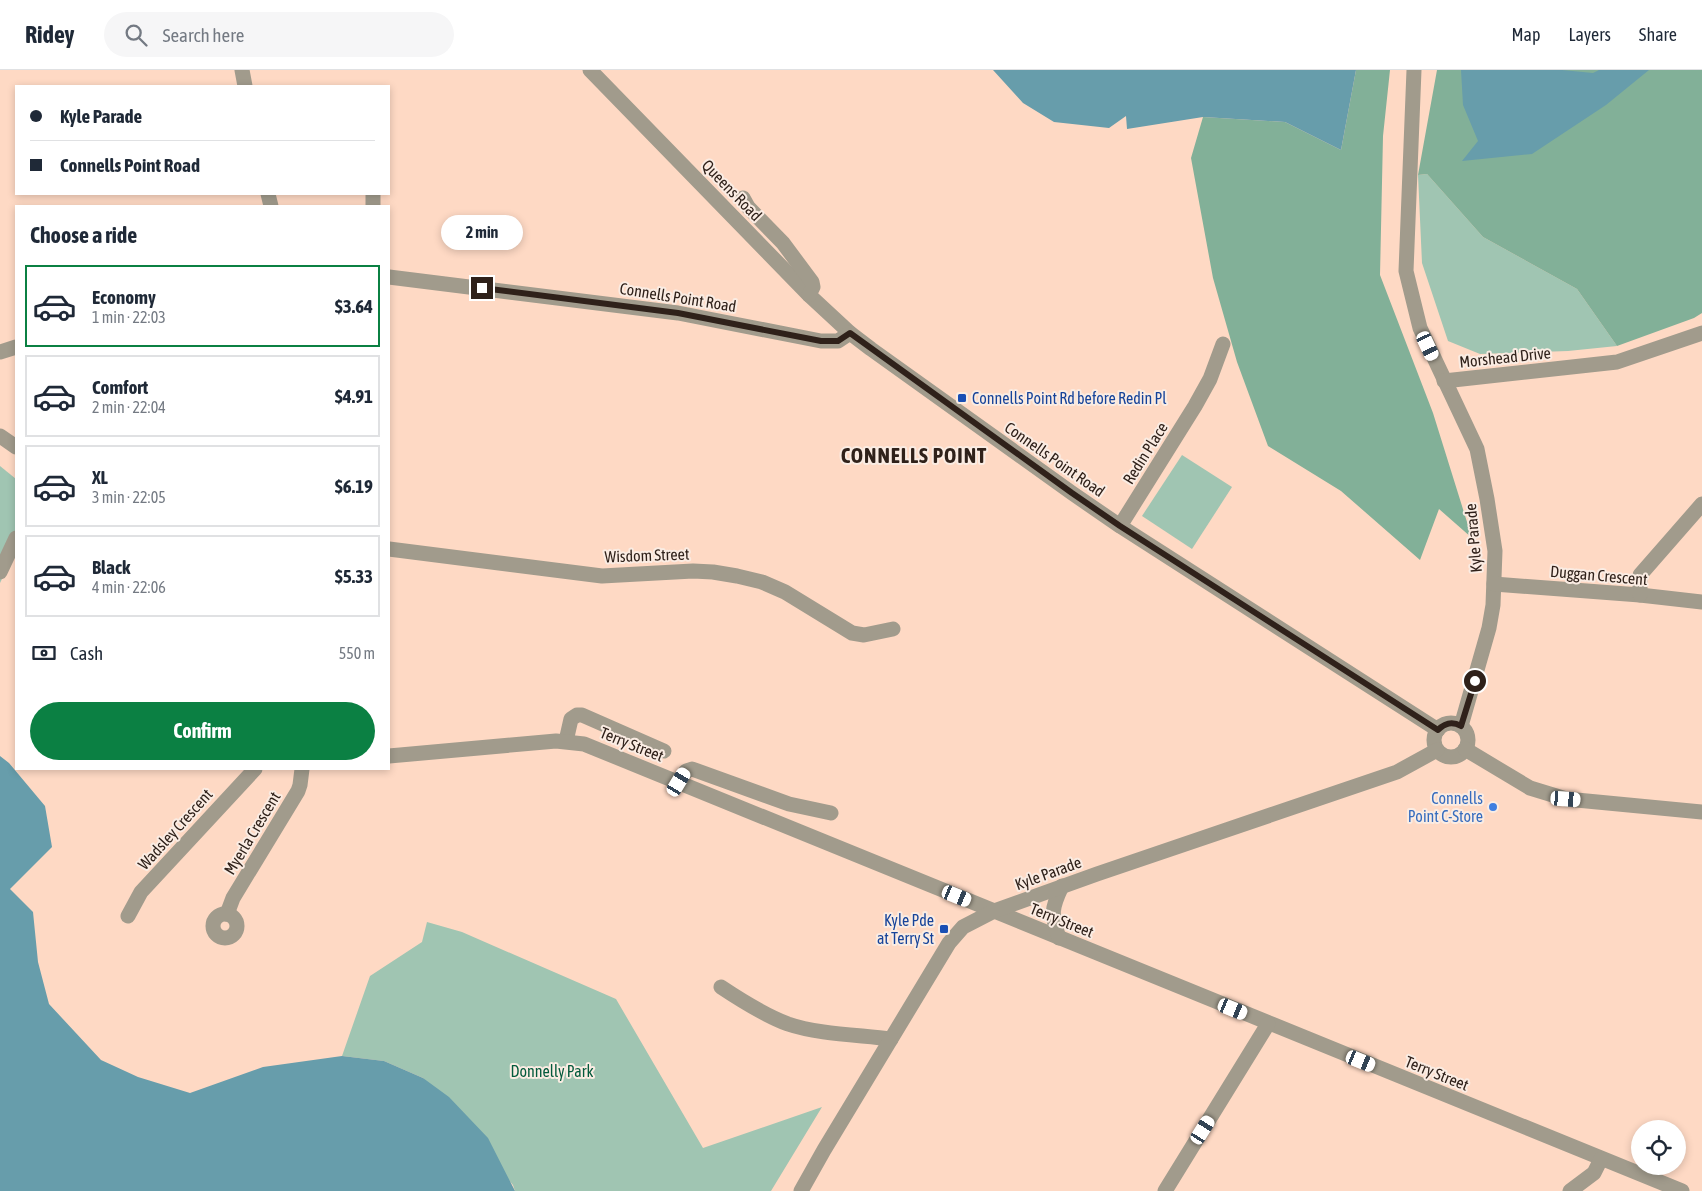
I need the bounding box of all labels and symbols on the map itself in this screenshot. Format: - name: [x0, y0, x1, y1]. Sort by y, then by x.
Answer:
- street label: Queens Road: [699, 156, 765, 224]
- callout: 2 min: [441, 216, 523, 250]
- route end: [471, 277, 493, 299]
- street label: Connells Point Road: [618, 279, 738, 315]
- car: [1414, 329, 1441, 363]
- street label: Morshead Drive: [1458, 343, 1552, 371]
- place label: Connells Point Rd before Redin Pl: [972, 389, 1167, 407]
- marker: Connells Point Rd before Redin Pl: [956, 392, 968, 404]
- street label: Connells Point Road: [1002, 418, 1108, 500]
- street label: Redin Place: [1119, 419, 1171, 487]
- district label: CONNELLS POINT: [841, 443, 987, 467]
- street label: Kyle Parade: [1461, 503, 1486, 573]
- street label: Wisdom Street: [604, 545, 690, 565]
- street label: Duggan Crescent: [1550, 562, 1649, 589]
- route start: [1464, 670, 1486, 692]
- street label: Terry Street: [597, 723, 667, 766]
- car: [664, 765, 693, 799]
- street label: Wadsley Crescent: [134, 785, 217, 874]
- street label: Myerla Crescent: [220, 788, 285, 878]
- place label: Connells Point C-Store: [1408, 789, 1483, 825]
- car: [1550, 790, 1581, 808]
- marker: Connells Point C-Store: [1487, 801, 1499, 813]
- street label: Kyle Parade: [1012, 853, 1084, 894]
- car: [940, 883, 973, 909]
- street label: Terry Street: [1027, 899, 1097, 942]
- place label: Kyle Pde at Terry St: [877, 911, 934, 948]
- marker: Kyle Pde at Terry St: [938, 923, 950, 935]
- car: [1216, 996, 1249, 1022]
- car: [1344, 1048, 1377, 1074]
- street label: Terry Street: [1402, 1052, 1472, 1095]
- park label: Donnelly Park: [510, 1062, 594, 1081]
- car: [1188, 1113, 1217, 1147]

